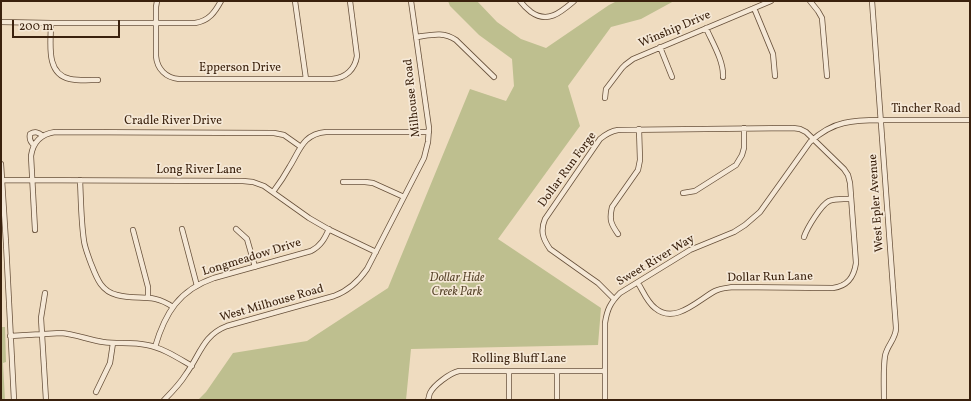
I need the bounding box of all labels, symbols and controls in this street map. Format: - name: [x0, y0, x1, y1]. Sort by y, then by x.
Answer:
- street label: Winship Drive: [637, 8, 713, 52]
- scale bar: [14, 12, 122, 38]
- text: 200 m: [19, 19, 53, 35]
- street label: Milhouse Road: [402, 58, 424, 138]
- street label: Epperson Drive: [199, 62, 281, 76]
- street label: Tincher Road: [891, 103, 961, 117]
- street label: Cradle River Drive: [124, 115, 222, 129]
- street label: Dollar Run Forge: [536, 130, 600, 210]
- street label: West Epler Avenue: [866, 153, 888, 253]
- street label: Long River Lane: [156, 164, 242, 178]
- street label: Sweet River Way: [614, 232, 698, 290]
- street label: Longmeadow Drive: [201, 236, 303, 280]
- street label: Dollar Run Lane: [727, 270, 813, 286]
- park label: Dollar Hide Creek Park: [430, 272, 484, 300]
- street label: West Milhouse Road: [218, 282, 326, 326]
- street label: Rolling Bluff Lane: [472, 353, 566, 367]

